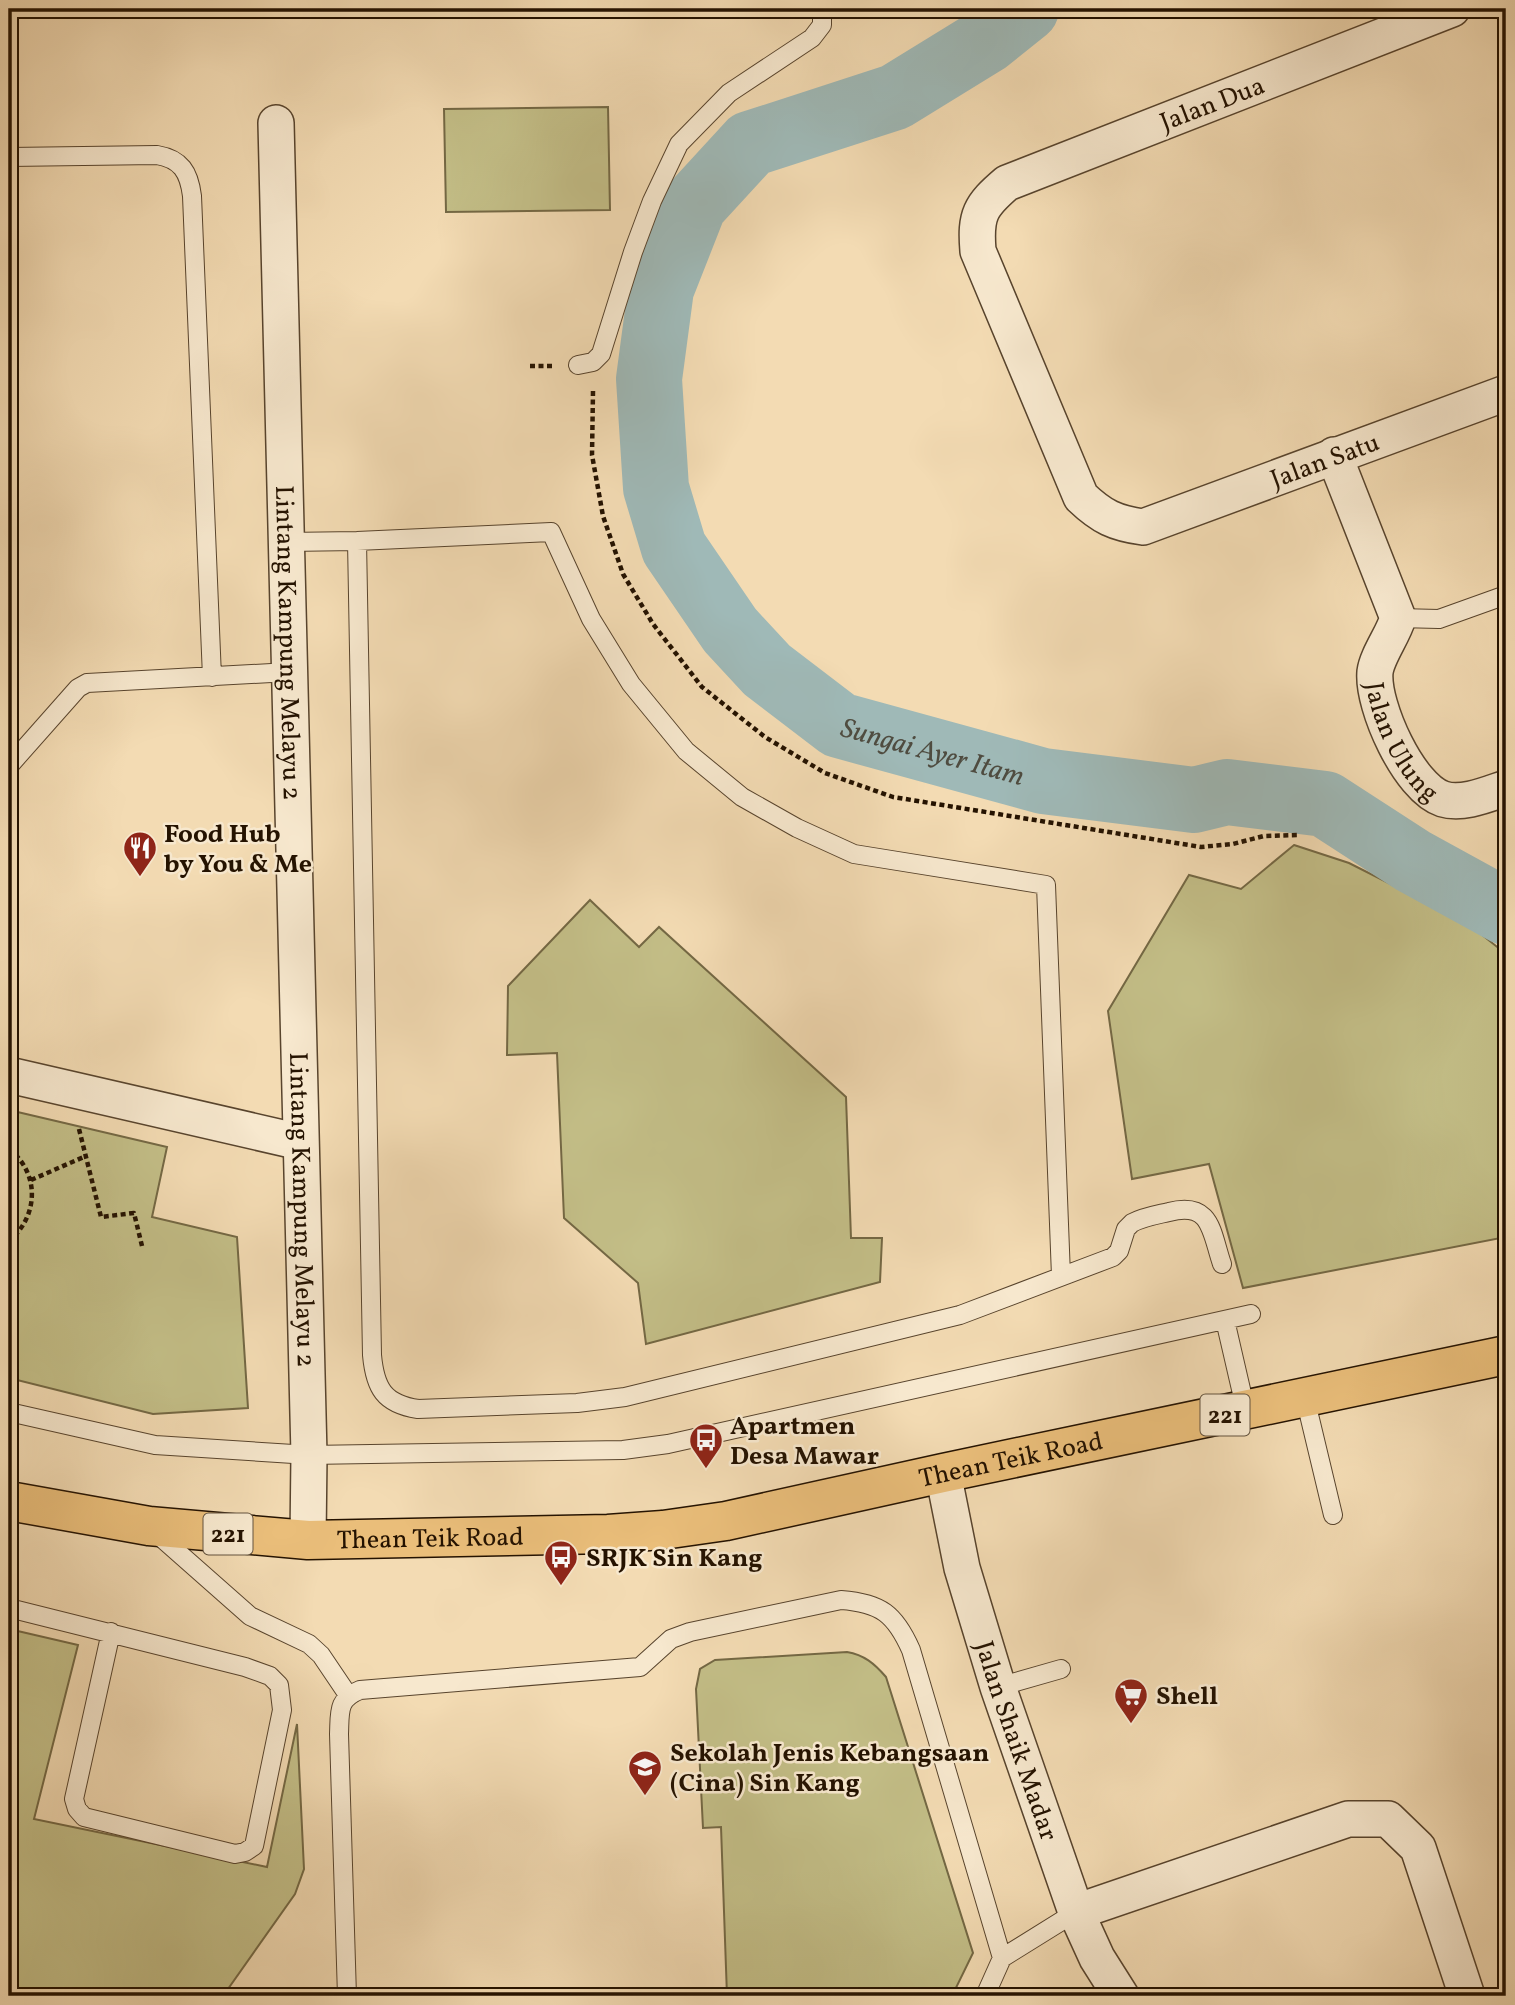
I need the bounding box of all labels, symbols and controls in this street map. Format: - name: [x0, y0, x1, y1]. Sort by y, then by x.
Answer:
- street label: Jalan Dua: [1155, 68, 1270, 141]
- street label: Jalan Satu: [1266, 425, 1385, 498]
- street label: Lintang Kampung Melayu 2: [265, 485, 309, 801]
- street label: Jalan Ulung: [1355, 680, 1445, 812]
- water label: Sungai Ayer Itam: [836, 709, 1028, 797]
- place label: Food Hub by You & Me: [164, 817, 312, 883]
- restaurant icon: Food Hub by You & Me: [121, 829, 159, 878]
- street label: Lintang Kampung Melayu 2: [279, 1052, 323, 1368]
- road number: 221: [1200, 1394, 1250, 1436]
- place label: Apartmen Desa Mawar: [730, 1409, 879, 1475]
- bus stop icon: Apartmen Desa Mawar: [687, 1421, 725, 1470]
- street label: Thean Teik Road: [916, 1424, 1106, 1498]
- road number: 221: [204, 1514, 252, 1554]
- street label: Thean Teik Road: [336, 1520, 524, 1559]
- bus stop icon: SRJK Sin Kang: [542, 1538, 580, 1587]
- place label: SRJK Sin Kang: [586, 1541, 763, 1577]
- street label: Jalan Shaik Madar: [965, 1637, 1066, 1846]
- supermarket icon: Shell: [1112, 1676, 1150, 1725]
- place label: Shell: [1156, 1679, 1218, 1715]
- place label: Sekolah Jenis Kebangsaan (Cina) Sin Kang: [670, 1736, 989, 1802]
- school or university icon: Sekolah Jenis Kebangsaan (Cina) Sin Kang: [626, 1748, 664, 1797]

